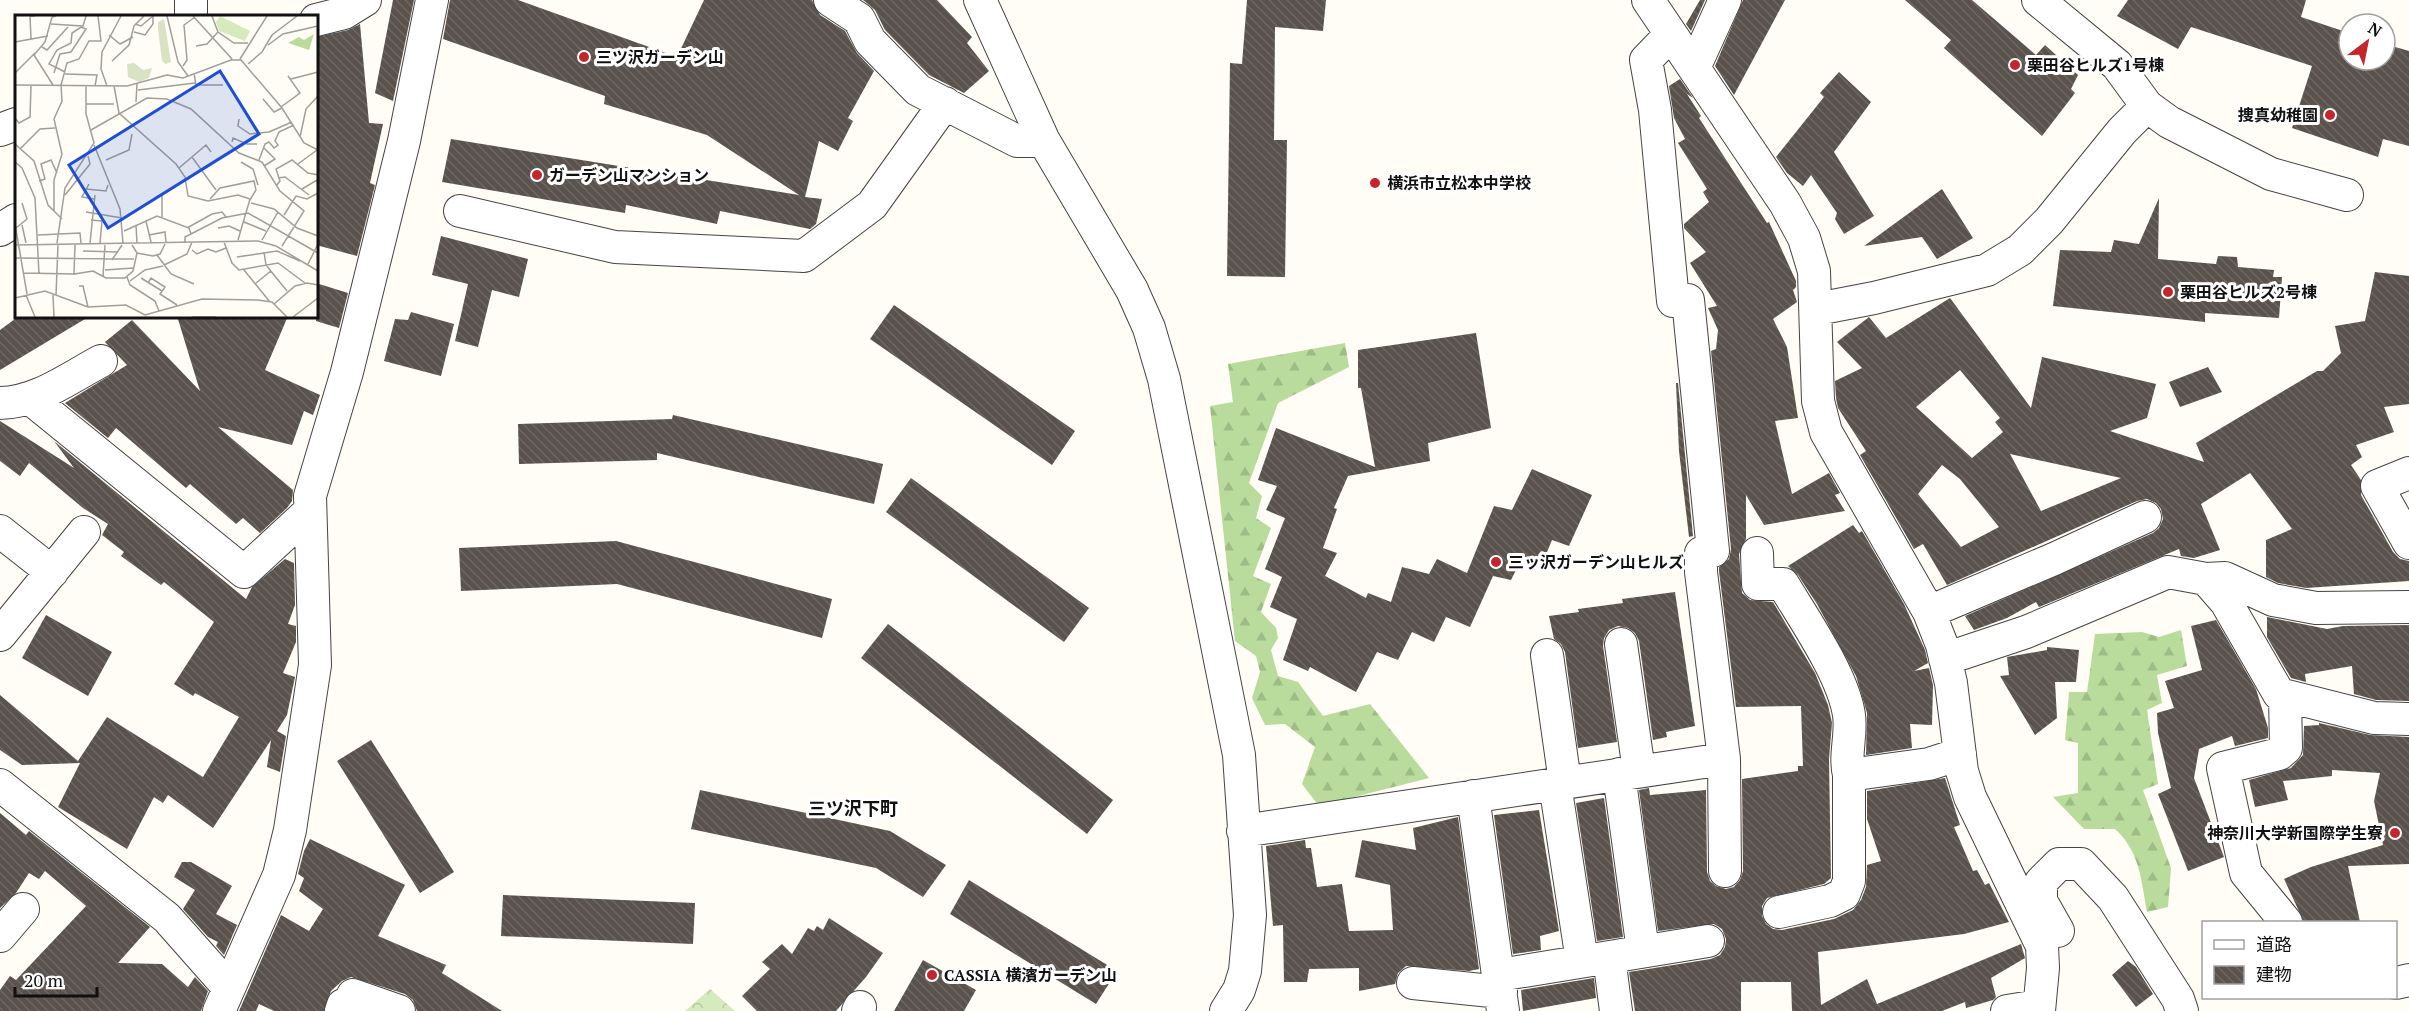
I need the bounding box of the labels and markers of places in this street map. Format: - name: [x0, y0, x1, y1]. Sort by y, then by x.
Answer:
- place label: 三ツ沢ガーデン山: [596, 46, 724, 68]
- marker: 三ツ沢ガーデン山: [577, 50, 591, 64]
- place label: 栗田谷ヒルズ1号棟: [2027, 54, 2164, 76]
- marker: 栗田谷ヒルズ1号棟: [2008, 58, 2022, 72]
- place label: 捜真幼稚園: [2238, 104, 2318, 126]
- marker: 捜真幼稚園: [2323, 108, 2337, 122]
- place label: ガーデン山マンション: [549, 164, 709, 186]
- marker: ガーデン山マンション: [530, 168, 544, 182]
- place label: 横浜市立松本中学校: [1387, 172, 1531, 194]
- marker: 横浜市立松本中学校: [1368, 176, 1382, 190]
- place label: 栗田谷ヒルズ2号棟: [2180, 281, 2317, 303]
- marker: 栗田谷ヒルズ2号棟: [2161, 285, 2175, 299]
- place label: 三ッ沢ガーデン山ヒルズ: [1508, 551, 1684, 573]
- marker: 三ッ沢ガーデン山ヒルズ: [1489, 555, 1503, 569]
- place label: 神奈川大学新国際学生寮: [2207, 822, 2383, 844]
- marker: 神奈川大学新国際学生寮: [2388, 826, 2402, 840]
- place label: CASSIA 横濱ガーデン山: [944, 964, 1117, 986]
- marker: CASSIA 横濱ガーデン山: [925, 968, 939, 982]

